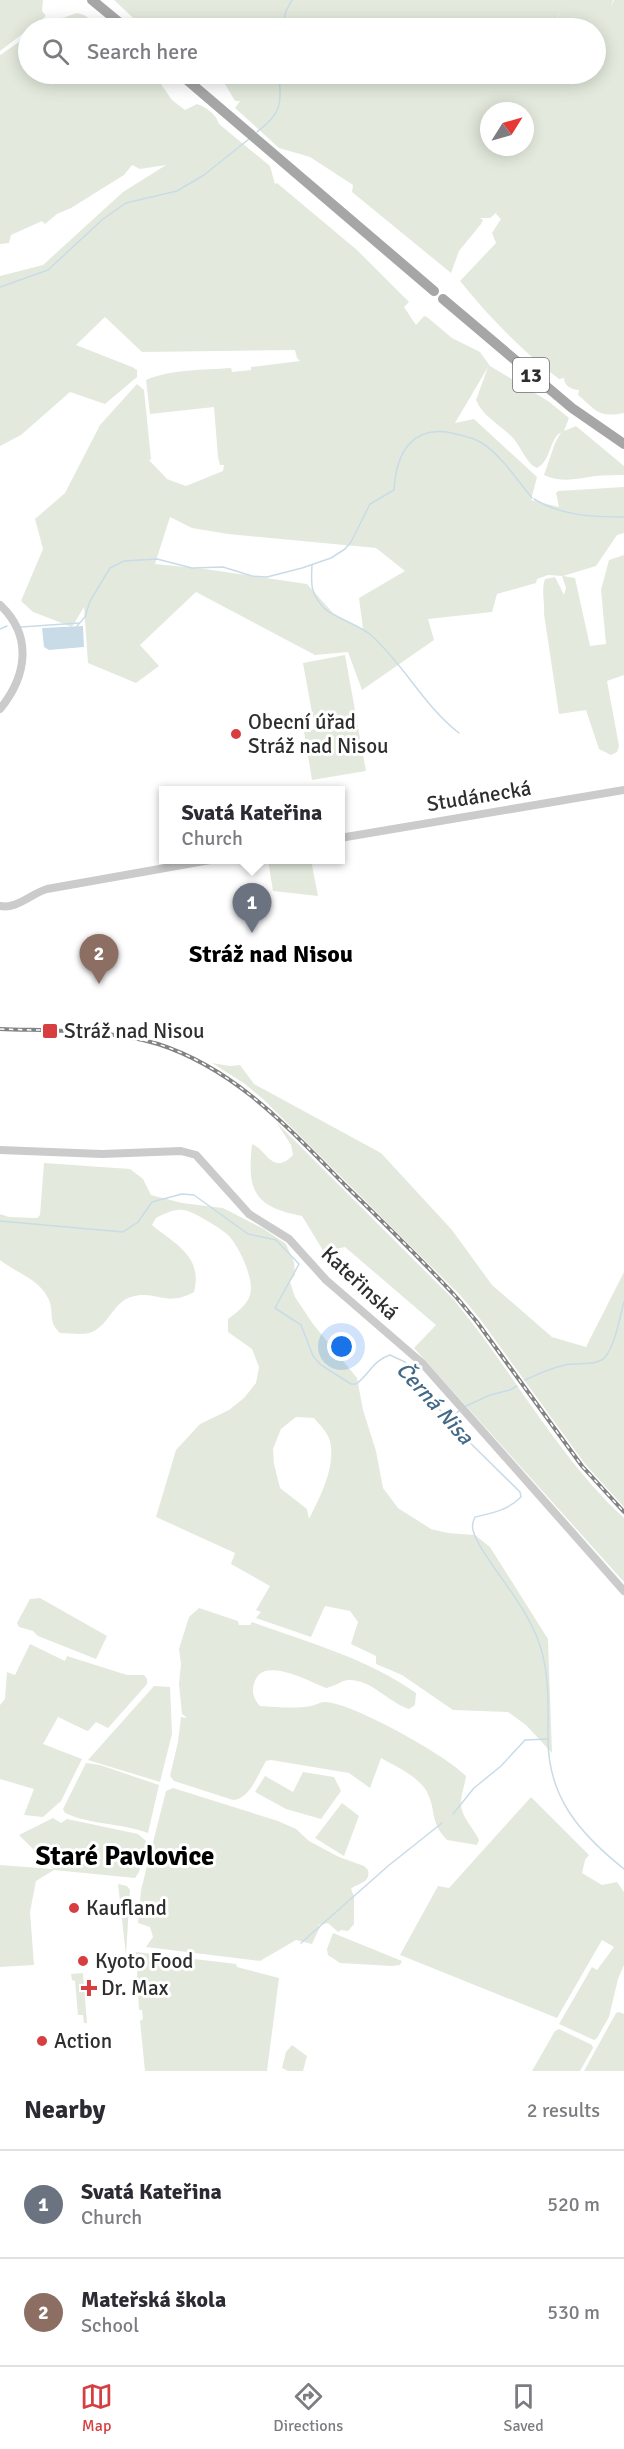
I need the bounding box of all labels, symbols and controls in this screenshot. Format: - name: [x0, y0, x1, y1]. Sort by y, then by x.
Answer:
- search box: [18, 18, 606, 84]
- icon: search: [39, 35, 72, 68]
- text: Search here: [87, 38, 198, 65]
- north arrow: [480, 102, 534, 156]
- road number: 13: [513, 358, 549, 392]
- place label: Obecní úřad Stráž nad Nisou: [248, 709, 389, 759]
- marker: Obecní úřad Stráž nad Nisou: [229, 727, 243, 741]
- street label: Studánecká: [425, 775, 533, 817]
- popup: [159, 786, 345, 864]
- text: Svatá Kateřina: [182, 799, 322, 826]
- text: Church: [182, 826, 243, 851]
- pin: 1: [232, 884, 272, 933]
- pin: 2: [80, 934, 118, 984]
- district label: Stráž nad Nisou: [189, 939, 353, 969]
- place label: Stráž nad Nisou: [64, 1018, 205, 1044]
- marker: Stráž nad Nisou: [41, 1022, 59, 1040]
- street label: Kateřinská: [316, 1241, 404, 1325]
- your location: [327, 1332, 356, 1361]
- water label: Černá Nisa: [391, 1356, 480, 1451]
- district label: Staré Pavlovice: [36, 1840, 214, 1873]
- place label: Kaufland: [86, 1895, 167, 1921]
- marker: Kaufland: [67, 1901, 81, 1915]
- place label: Kyoto Food: [95, 1948, 193, 1974]
- marker: Kyoto Food: [76, 1954, 90, 1968]
- place label: Dr. Max: [101, 1975, 169, 2001]
- marker: Dr. Max: [82, 1981, 96, 1995]
- place label: Action: [54, 2028, 112, 2054]
- marker: Action: [35, 2034, 49, 2048]
- text: Nearby: [24, 2094, 105, 2126]
- text: 2 results: [527, 2098, 600, 2123]
- text: Svatá Kateřina: [81, 2178, 222, 2205]
- text: 1: [38, 2192, 49, 2217]
- text: 520 m: [547, 2192, 600, 2217]
- text: Church: [81, 2205, 142, 2230]
- text: Mateřská škola: [81, 2286, 226, 2313]
- text: 2: [38, 2300, 49, 2325]
- text: 530 m: [547, 2300, 600, 2325]
- text: School: [81, 2313, 139, 2338]
- tab: Map: [80, 2380, 113, 2436]
- tab: Directions: [273, 2380, 343, 2436]
- tab: Saved: [504, 2380, 544, 2436]

